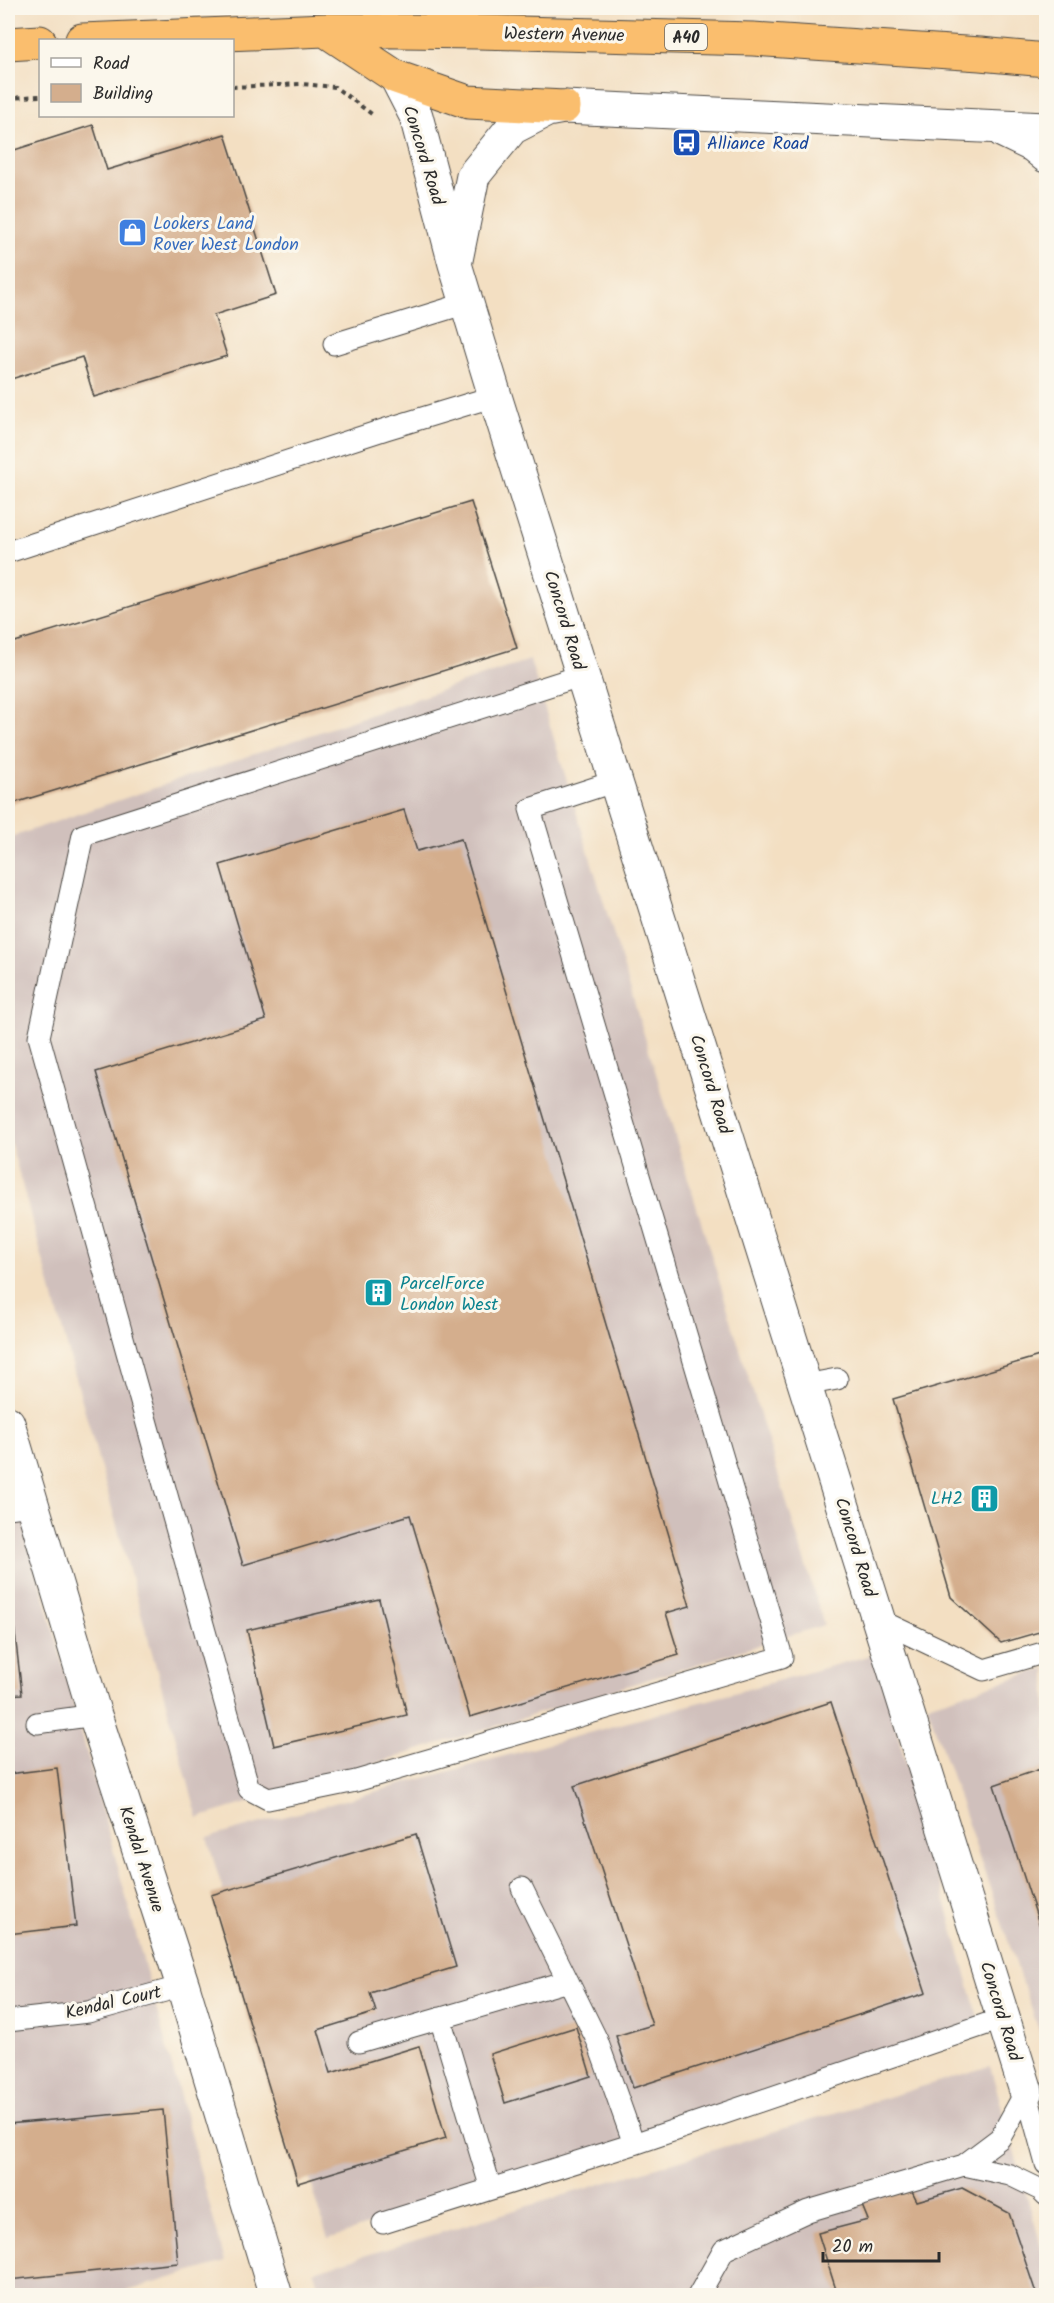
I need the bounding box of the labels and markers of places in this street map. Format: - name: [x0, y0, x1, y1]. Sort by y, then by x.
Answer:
- bus stop icon: Alliance Road: [670, 127, 702, 159]
- place label: Alliance Road: [707, 130, 810, 159]
- place label: Lookers Land Rover West London: [153, 210, 299, 260]
- shop icon: Lookers Land Rover West London: [116, 217, 148, 249]
- place label: ParcelForce London West: [400, 1270, 499, 1320]
- building icon: ParcelForce London West: [363, 1277, 395, 1309]
- building icon: LH2: [968, 1482, 1000, 1514]
- place label: LH2: [931, 1485, 963, 1514]

